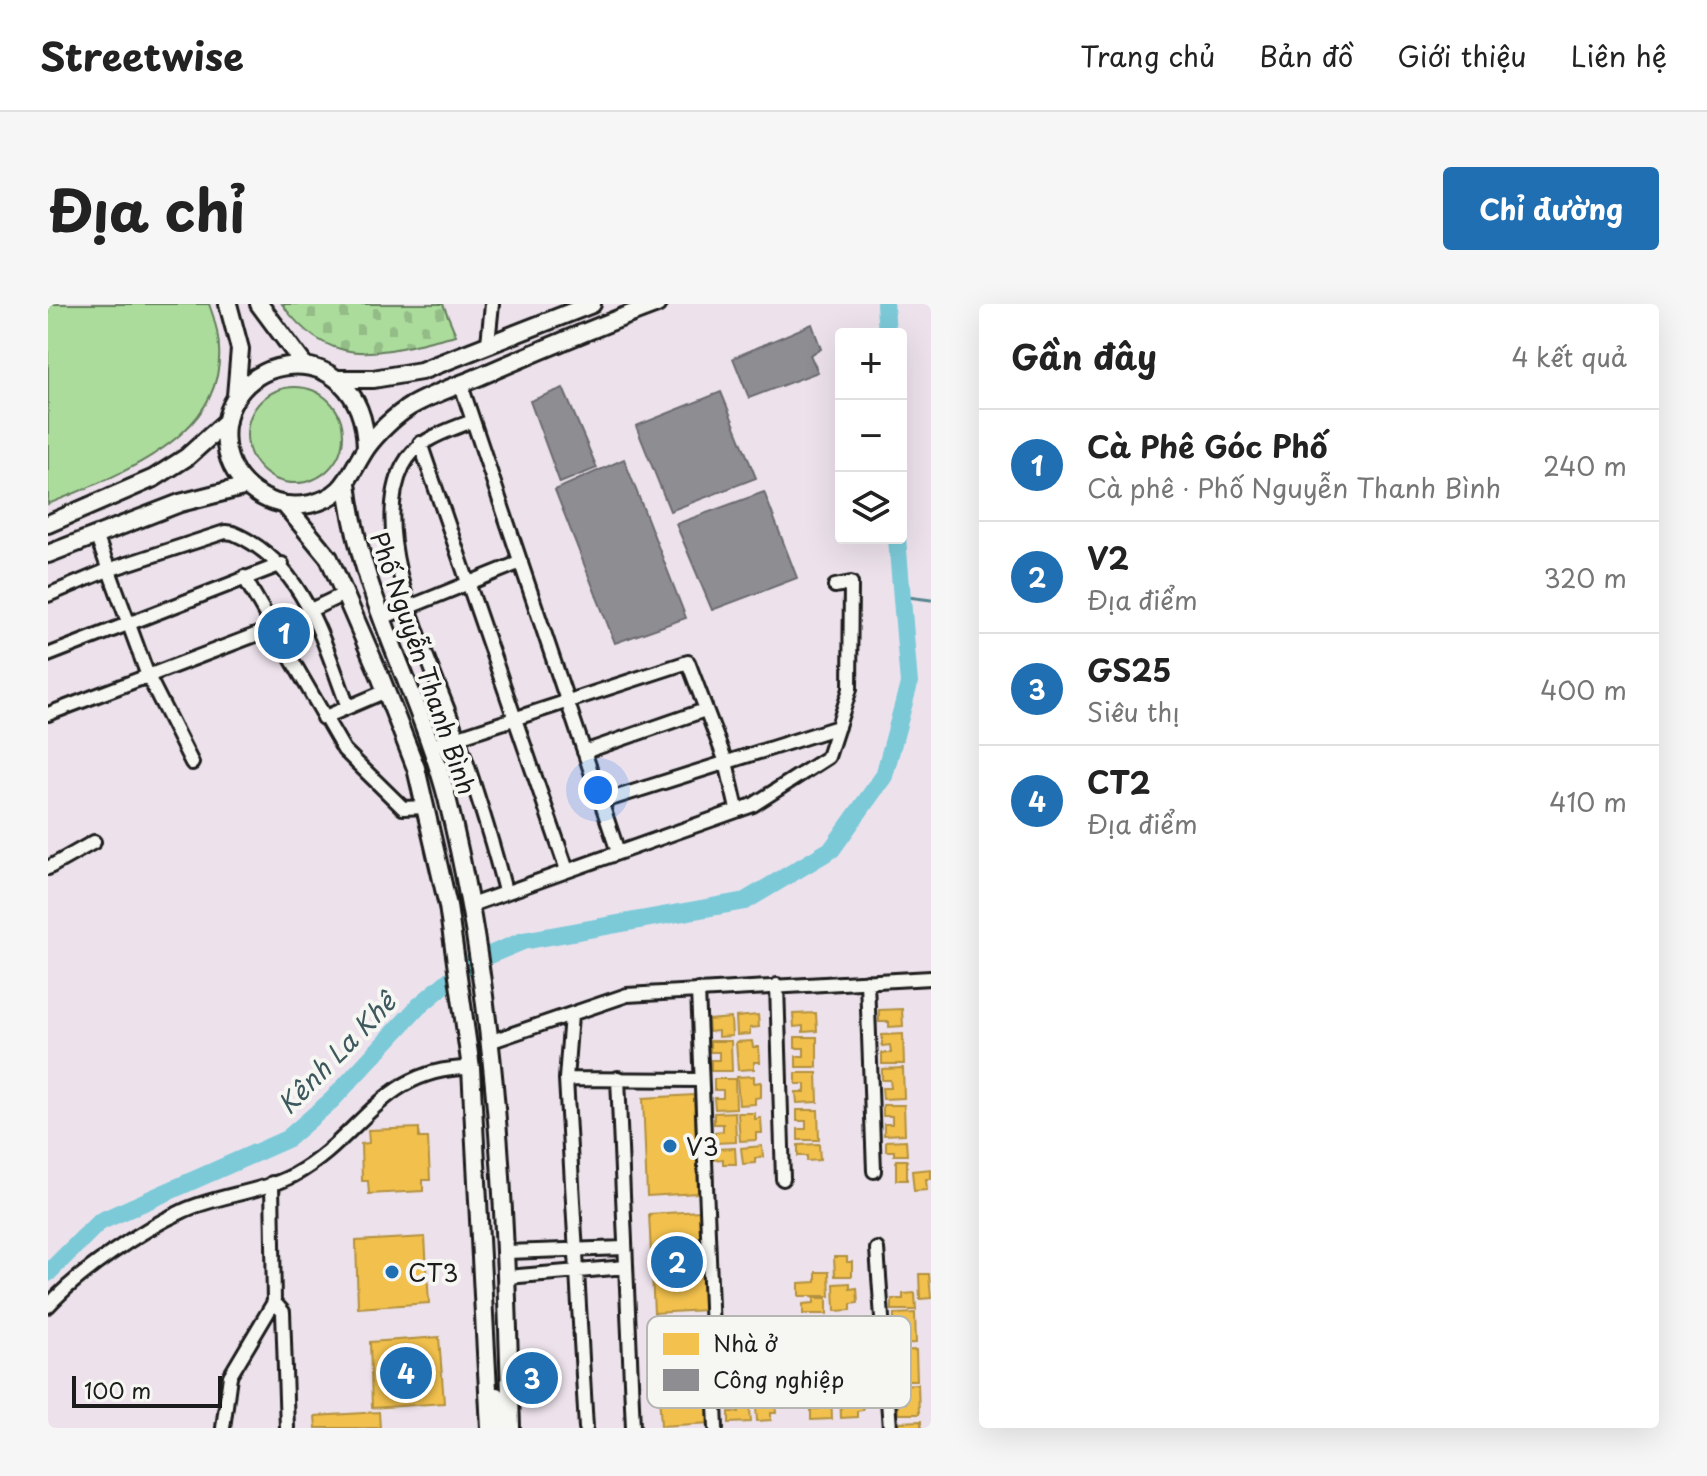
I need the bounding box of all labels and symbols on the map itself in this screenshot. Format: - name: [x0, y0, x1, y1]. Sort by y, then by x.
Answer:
- street label: Phố Nguyễn Thanh Bình: [362, 527, 486, 799]
- pin: 1: [258, 603, 310, 663]
- your location: [578, 770, 618, 810]
- water label: Kênh La Khê: [268, 982, 406, 1123]
- place label: V3: [686, 1128, 719, 1164]
- marker: V3: [661, 1137, 679, 1155]
- pin: 2: [651, 1232, 703, 1292]
- place label: CT3: [408, 1254, 458, 1290]
- marker: CT3: [383, 1263, 401, 1281]
- legend: [647, 1316, 911, 1408]
- text: Nhà ở: [713, 1326, 779, 1359]
- pin: 4: [380, 1343, 432, 1403]
- pin: 3: [506, 1348, 558, 1408]
- text: Công nghiệp: [713, 1362, 844, 1395]
- scale bar: [72, 1372, 222, 1408]

